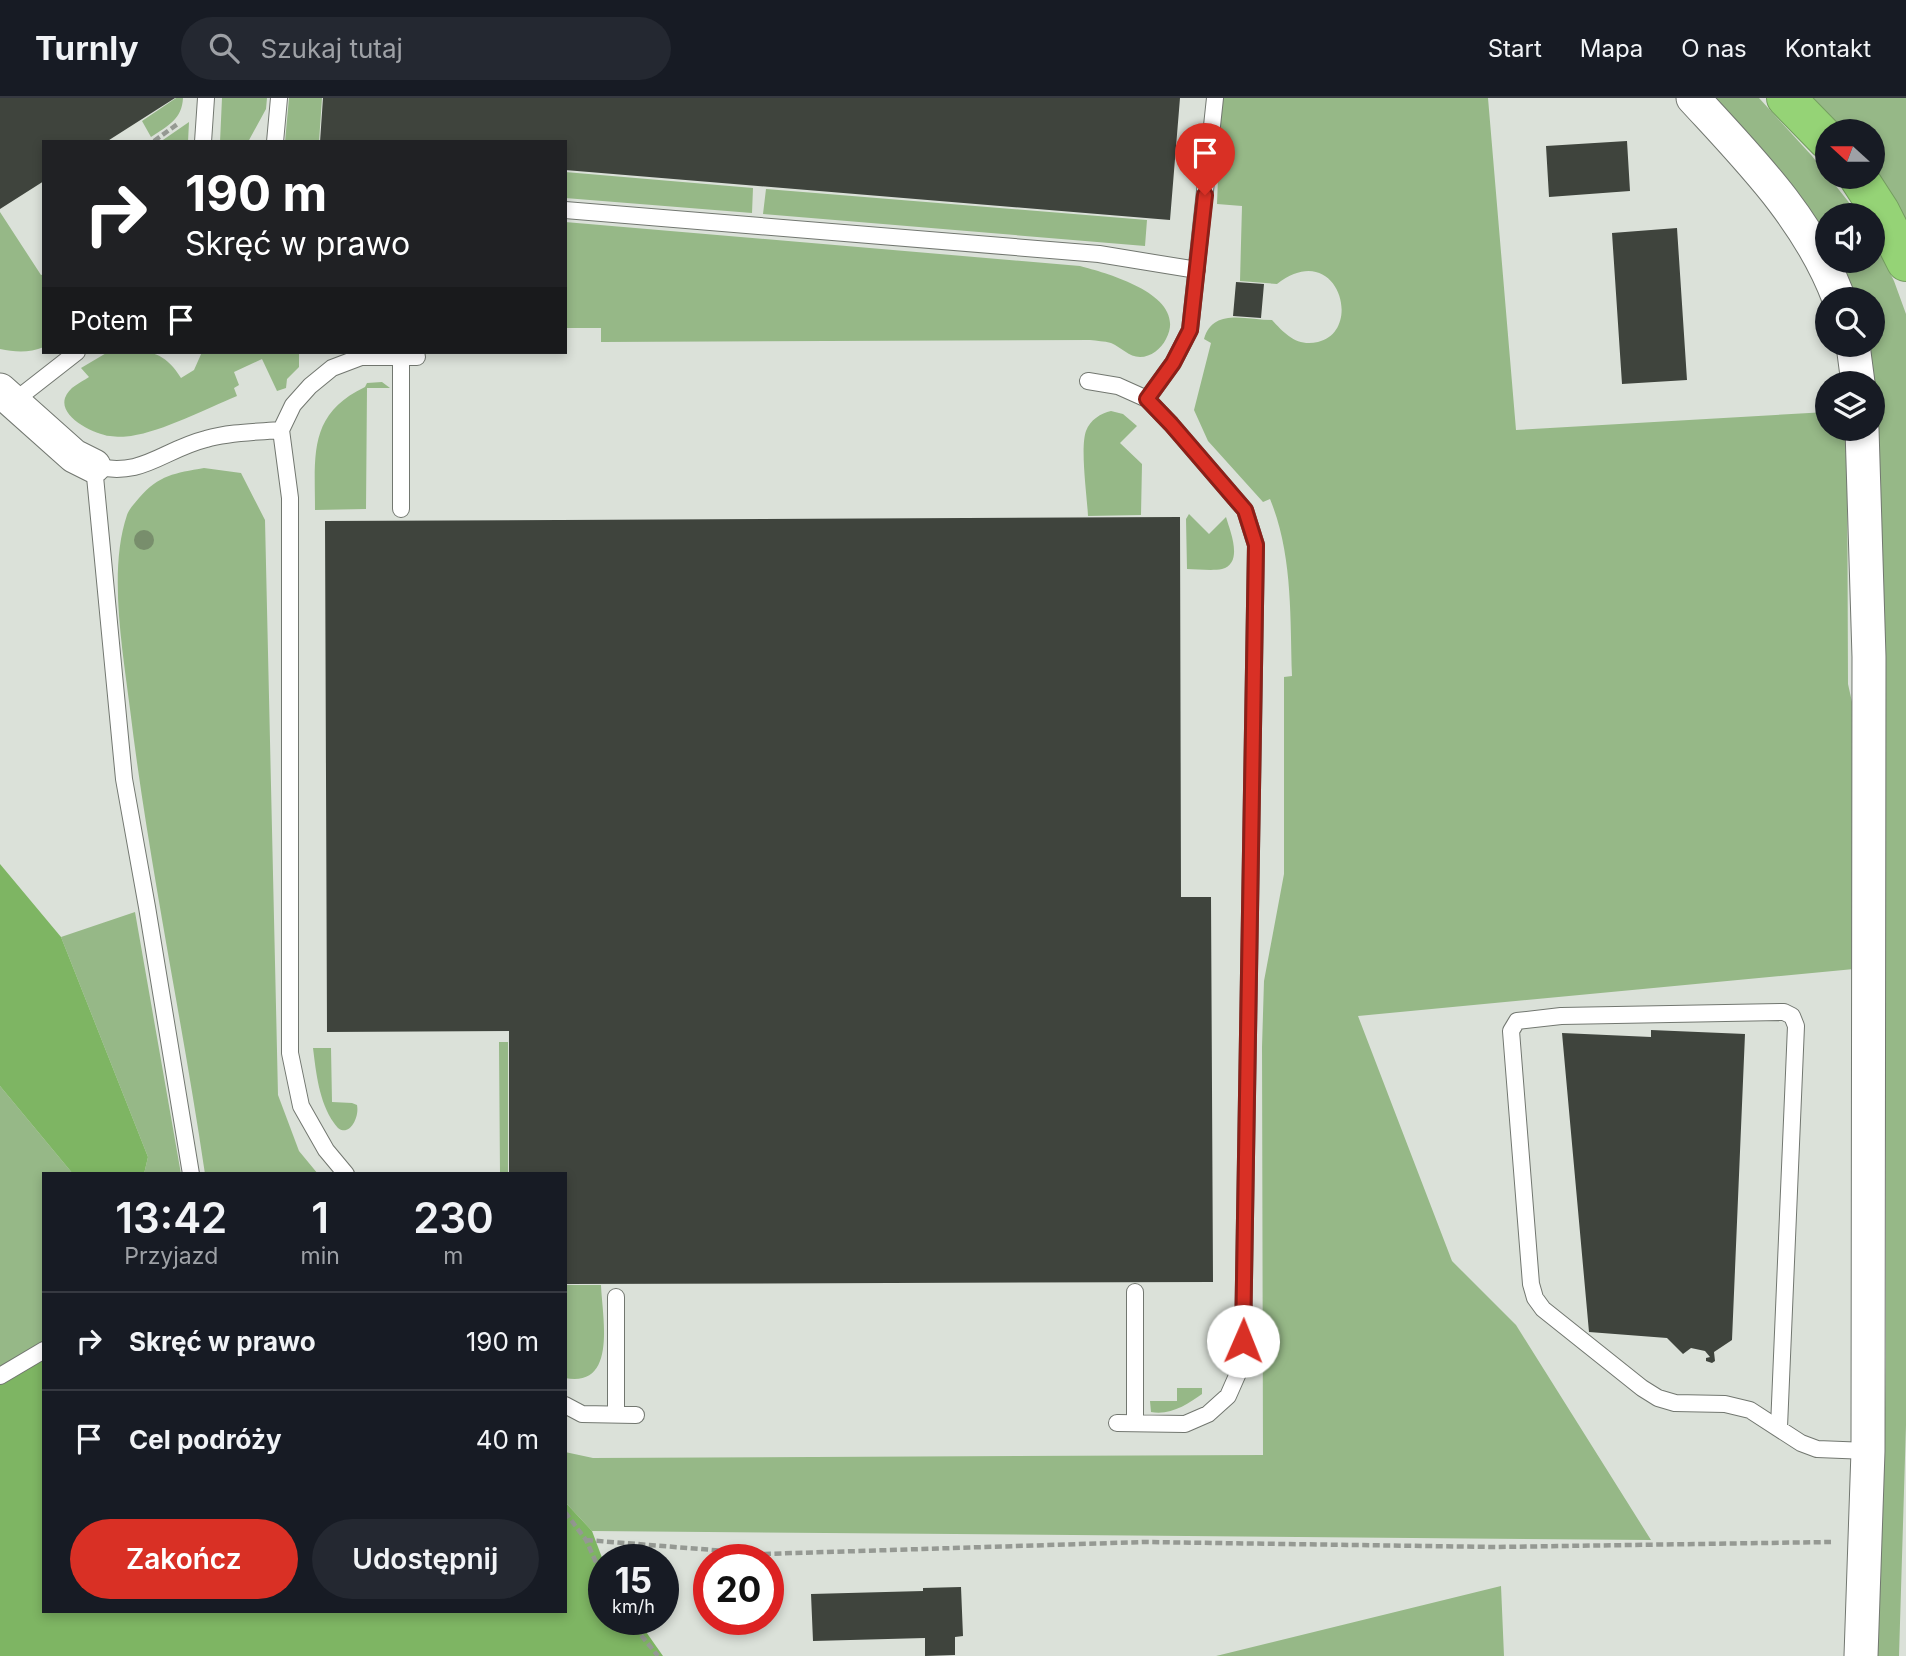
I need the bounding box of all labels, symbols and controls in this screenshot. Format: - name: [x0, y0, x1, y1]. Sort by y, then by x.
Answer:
- search box: [181, 17, 671, 80]
- text: Turnly: [35, 28, 139, 68]
- icon: search: [205, 29, 243, 67]
- text: Szukaj tutaj: [261, 33, 403, 64]
- text: Start: [1488, 34, 1542, 63]
- text: Mapa: [1580, 34, 1643, 63]
- text: O nas: [1681, 34, 1747, 63]
- text: Kontakt: [1785, 34, 1871, 63]
- north arrow: [1815, 119, 1885, 189]
- map controls: [1815, 119, 1885, 441]
- pin: [1175, 123, 1235, 195]
- icon: arrive: [1186, 134, 1224, 172]
- text: 190 m: [185, 164, 327, 223]
- icon: right: [70, 168, 161, 259]
- button: sound: [1815, 203, 1885, 273]
- text: Skręć w prawo: [185, 224, 410, 263]
- button: search: [1815, 287, 1885, 357]
- icon: arrive: [162, 301, 200, 339]
- text: Potem: [70, 305, 148, 336]
- button: layers: [1815, 371, 1885, 441]
- text: 13:42: [115, 1192, 227, 1243]
- text: 1: [311, 1192, 329, 1243]
- text: 230: [413, 1192, 494, 1243]
- text: Przyjazd: [124, 1242, 218, 1270]
- text: min: [301, 1242, 340, 1270]
- text: m: [443, 1242, 464, 1270]
- position arrow: [1206, 1304, 1280, 1378]
- icon: right: [70, 1322, 108, 1360]
- text: Skręć w prawo: [129, 1326, 316, 1357]
- text: 190 m: [466, 1326, 539, 1357]
- icon: arrive: [70, 1420, 108, 1458]
- text: Cel podróży: [129, 1424, 282, 1455]
- text: 40 m: [476, 1424, 539, 1455]
- button: Zakończ: [70, 1519, 298, 1599]
- button: Udostępnij: [312, 1519, 539, 1599]
- speed limit sign: 20: [693, 1544, 784, 1635]
- text: 15: [615, 1559, 652, 1601]
- text: km/h: [612, 1596, 655, 1617]

